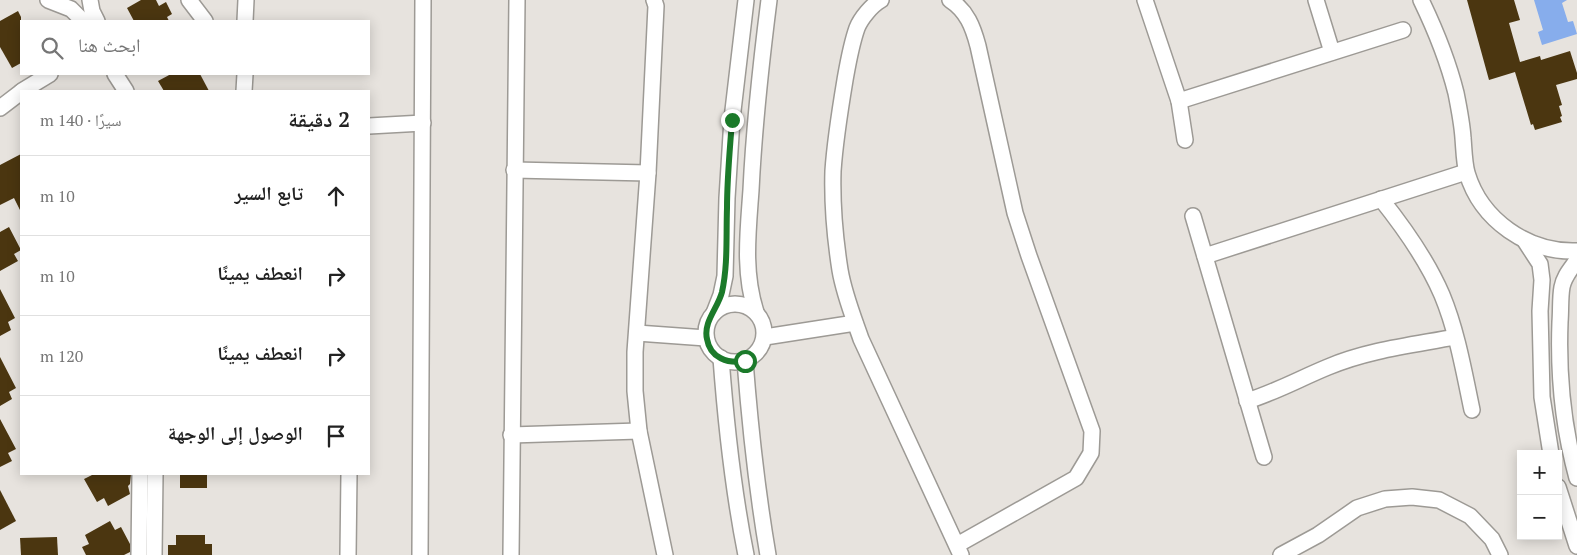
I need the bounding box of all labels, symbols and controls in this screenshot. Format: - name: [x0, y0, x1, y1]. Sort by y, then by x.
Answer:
- search box: [20, 20, 370, 75]
- text: ابحث هنا: [78, 32, 141, 57]
- icon: search: [38, 34, 66, 62]
- text: 2 دقيقة: [288, 105, 350, 133]
- text: سيرًا · 140 m: [40, 109, 121, 131]
- route end: [721, 109, 744, 132]
- text: تابع السير: [234, 180, 303, 205]
- icon: ahead: [322, 182, 350, 210]
- text: 10 m: [40, 185, 75, 207]
- text: انعطف يمينًا: [217, 260, 303, 285]
- icon: right: [322, 262, 350, 290]
- text: 10 m: [40, 265, 75, 287]
- text: انعطف يمينًا: [217, 340, 303, 365]
- icon: right: [322, 342, 350, 370]
- text: 120 m: [40, 345, 83, 367]
- route start: [734, 350, 757, 373]
- text: الوصول إلى الوجهة: [168, 420, 303, 445]
- icon: arrive: [322, 422, 350, 450]
- map controls: [1517, 450, 1562, 540]
- button: +: [1517, 450, 1562, 495]
- button: −: [1517, 495, 1562, 540]

